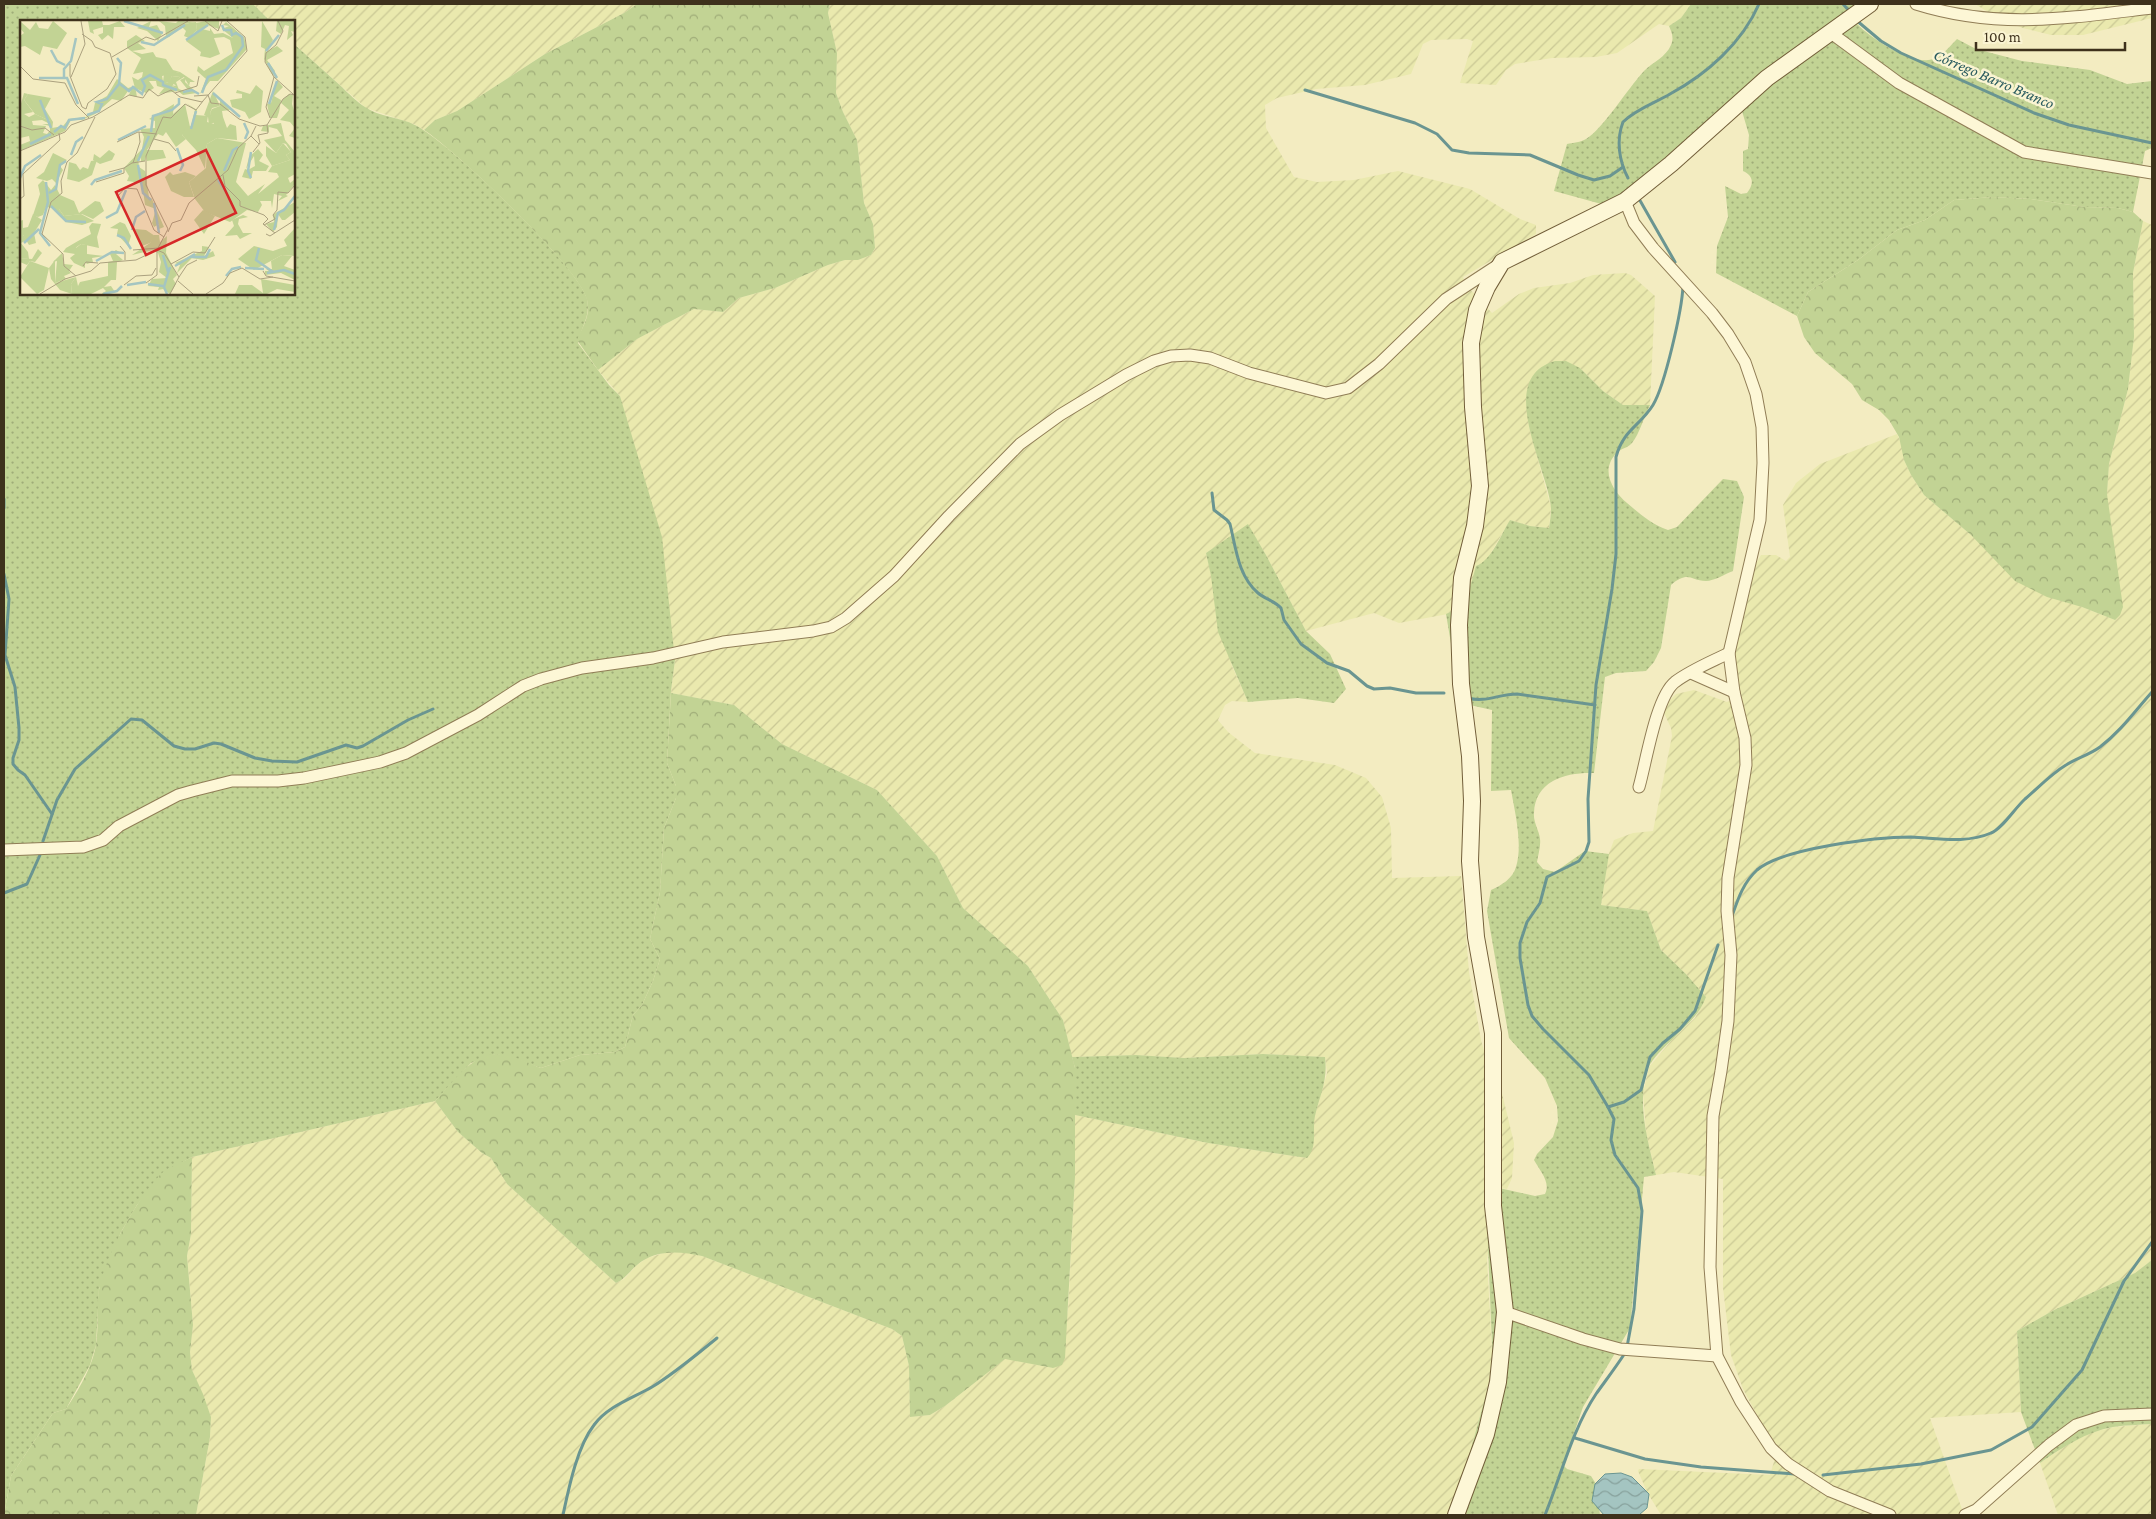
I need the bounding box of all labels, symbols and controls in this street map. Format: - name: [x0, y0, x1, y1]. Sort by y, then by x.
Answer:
- inset map: [20, 20, 295, 295]
- scale bar: [1976, 20, 2125, 52]
- text: 100 m: [1984, 29, 2021, 45]
- water label: Córrego Barro Branco: [1931, 46, 2057, 113]

